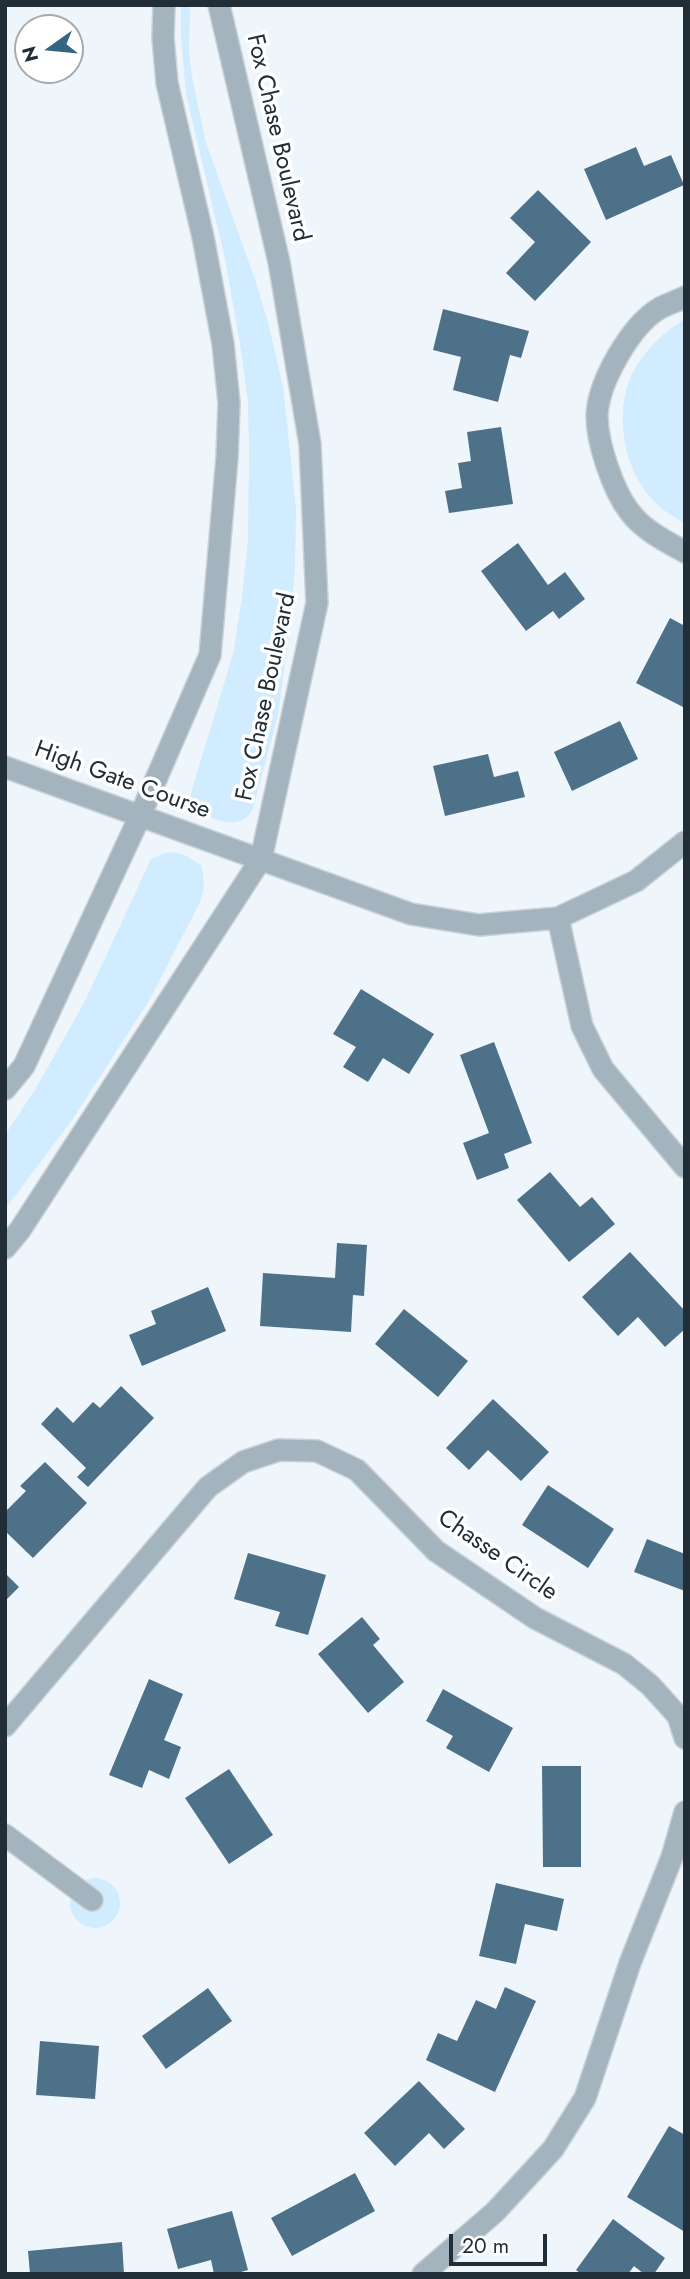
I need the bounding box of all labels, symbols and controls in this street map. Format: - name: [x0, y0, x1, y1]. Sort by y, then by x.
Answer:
- north arrow: [14, 14, 84, 84]
- street label: Fox Chase Boulevard: [239, 32, 315, 244]
- text: N: [15, 43, 45, 65]
- street label: Fox Chase Boulevard: [231, 590, 303, 804]
- street label: High Gate Course: [30, 736, 214, 826]
- street label: Chasse Circle: [432, 1504, 562, 1608]
- scale bar: [452, 2220, 550, 2264]
- text: 20 m: [462, 2231, 509, 2261]

